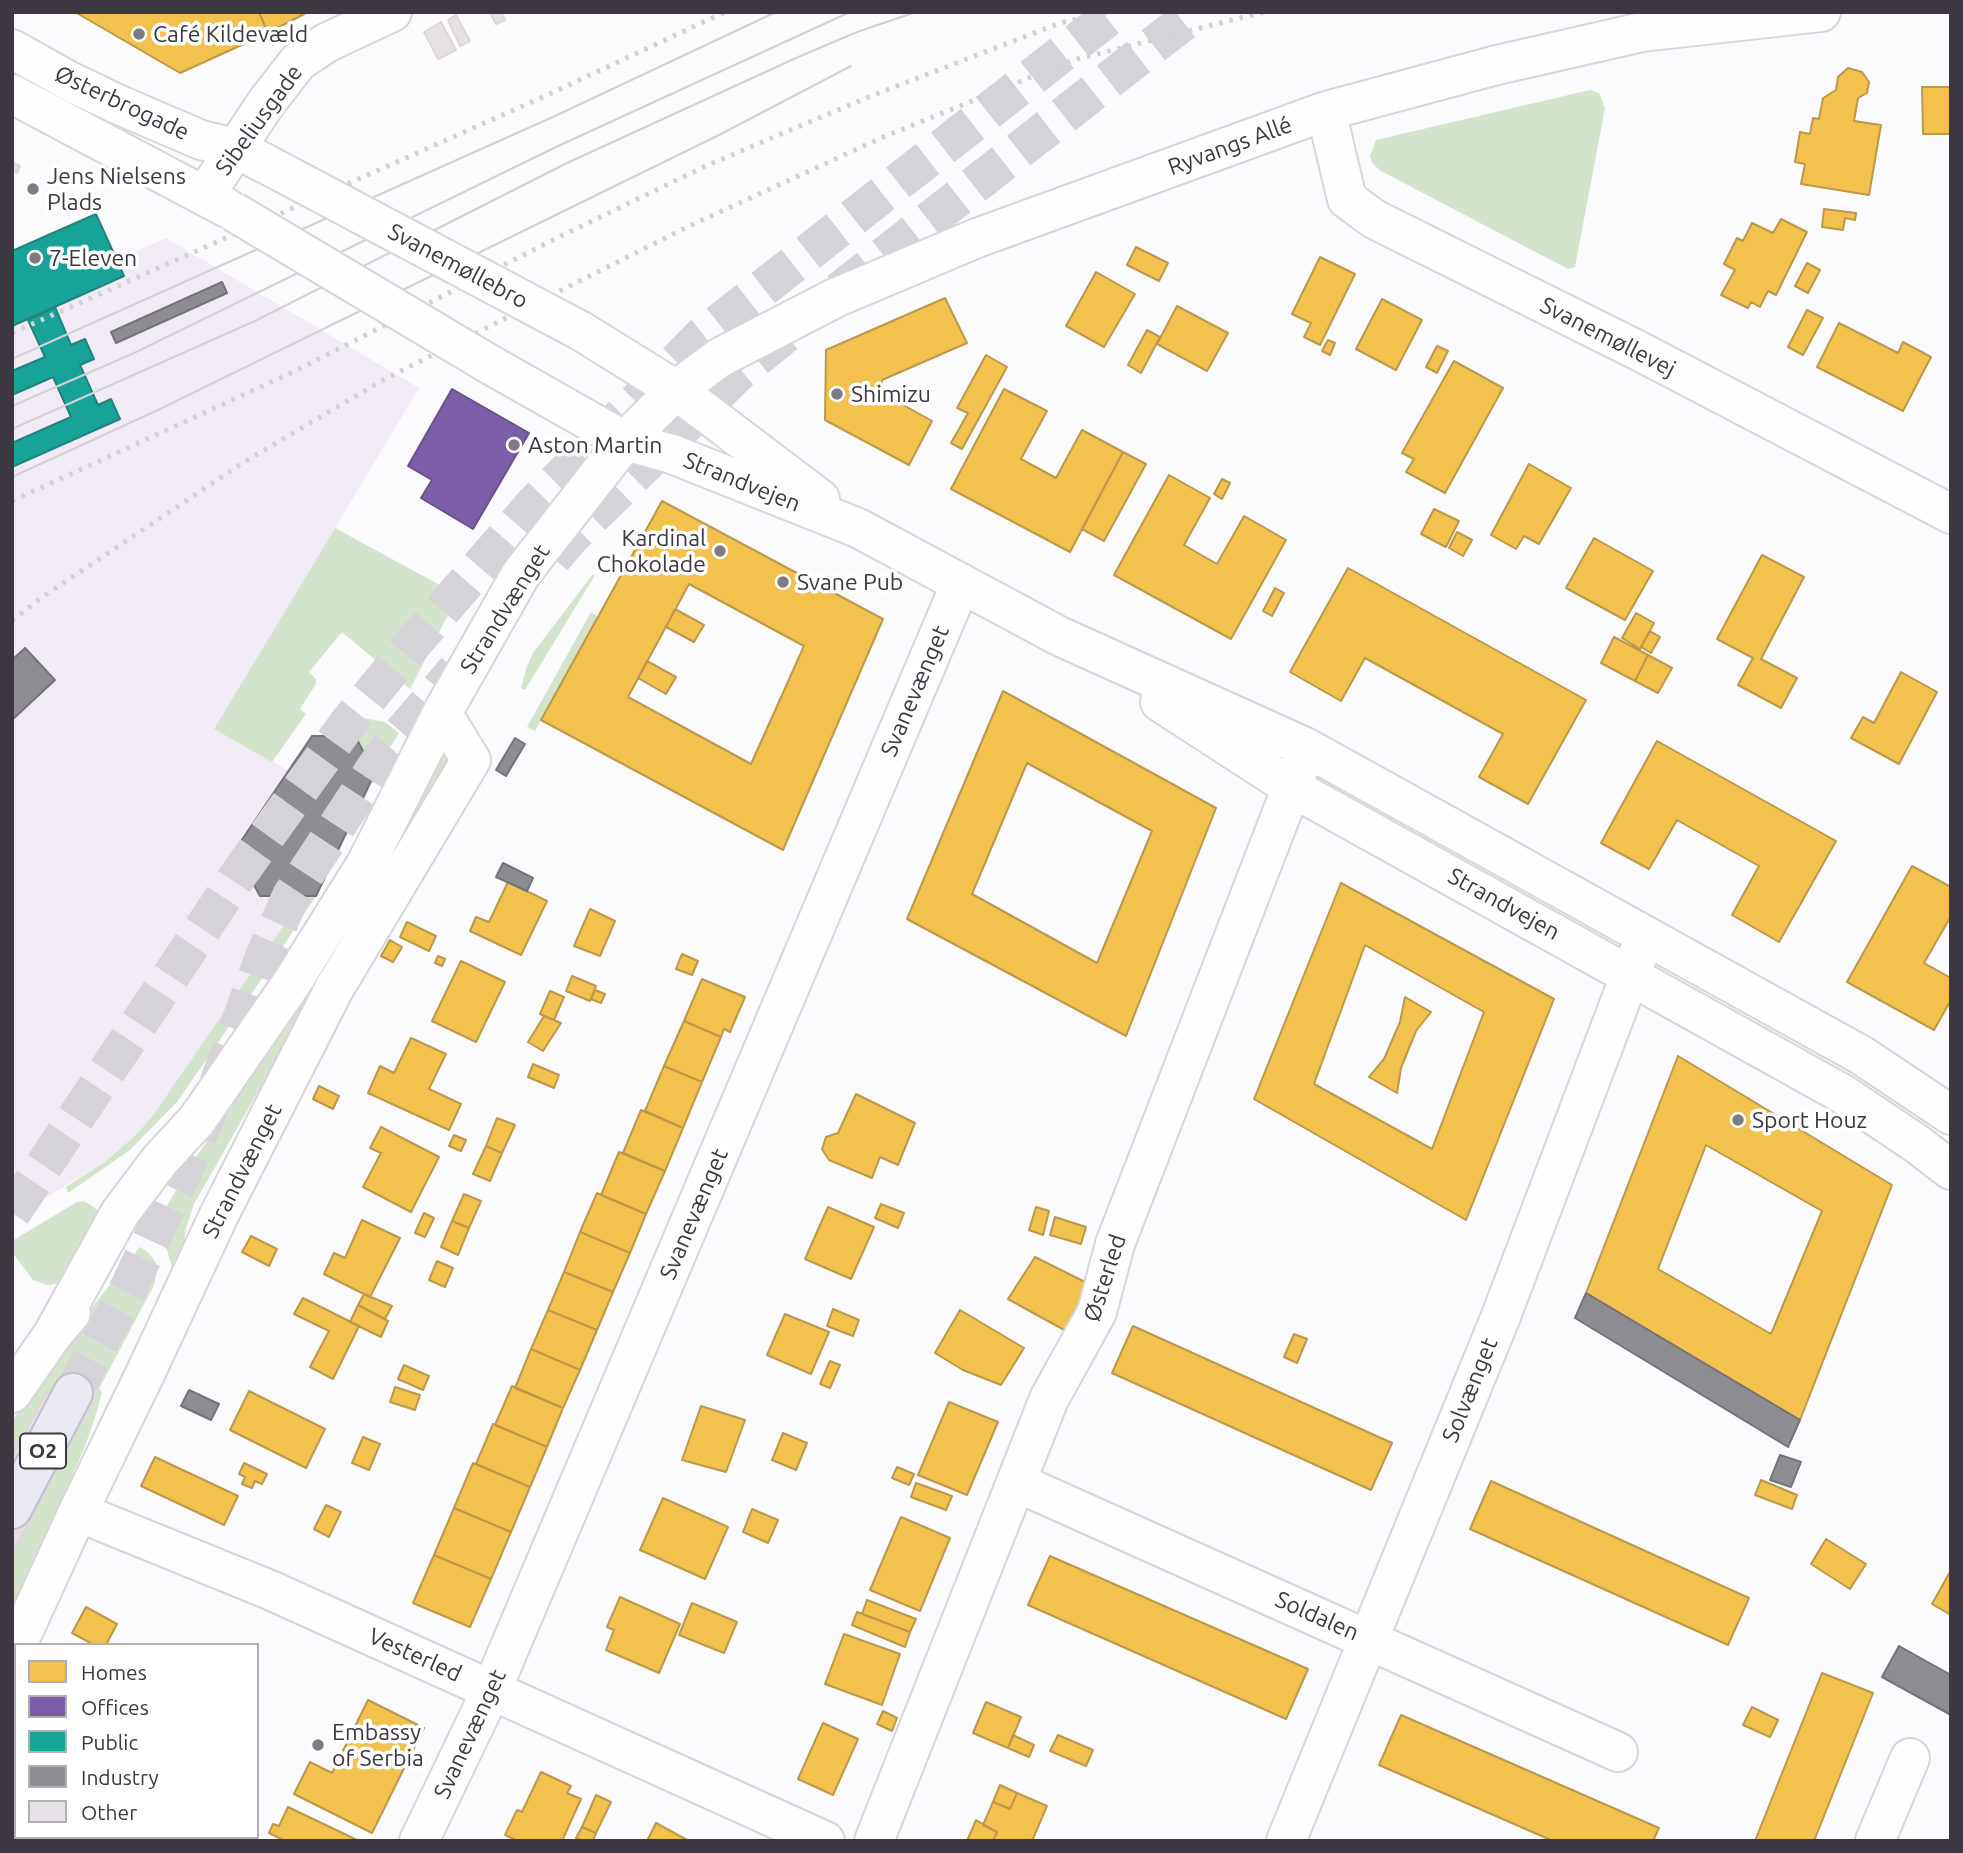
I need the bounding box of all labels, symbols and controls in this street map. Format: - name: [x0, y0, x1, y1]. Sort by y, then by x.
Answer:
- place label: Café Kildevæld: [153, 20, 308, 48]
- marker: Café Kildevæld: [131, 26, 147, 42]
- street label: Sibeliusgade: [210, 59, 308, 181]
- street label: Østerbrogade: [50, 60, 194, 146]
- street label: Ryvangs Allé: [1164, 111, 1296, 181]
- place label: Jens Nielsens Plads: [47, 162, 186, 216]
- marker: Jens Nielsens Plads: [25, 181, 41, 197]
- street label: Svanemøllebro: [383, 218, 533, 314]
- place label: 7-Eleven: [49, 244, 137, 272]
- marker: 7-Eleven: [27, 250, 43, 266]
- street label: Svanemøllevej: [1536, 291, 1680, 383]
- place label: Shimizu: [851, 380, 931, 408]
- marker: Shimizu: [829, 386, 845, 402]
- place label: Aston Martin: [528, 431, 662, 459]
- marker: Aston Martin: [506, 437, 522, 453]
- street label: Strandvejen: [680, 446, 804, 518]
- place label: Kardinal Chokolade: [597, 524, 706, 578]
- street label: Strandvænget: [454, 539, 556, 679]
- marker: Kardinal Chokolade: [712, 543, 728, 559]
- place label: Svane Pub: [797, 568, 903, 596]
- marker: Svane Pub: [775, 574, 791, 590]
- street label: Svanevænget: [875, 621, 955, 761]
- street label: Strandvejen: [1443, 862, 1565, 946]
- street label: Strandvænget: [196, 1099, 288, 1243]
- place label: Sport Houz: [1752, 1106, 1867, 1134]
- marker: Sport Houz: [1730, 1112, 1746, 1128]
- street label: Svanevænget: [654, 1144, 734, 1284]
- street label: Østerled: [1078, 1231, 1132, 1325]
- street label: Solvænget: [1437, 1334, 1503, 1446]
- road number: O2: [20, 1434, 66, 1468]
- street label: Soldalen: [1271, 1585, 1363, 1647]
- street label: Vesterled: [364, 1622, 466, 1688]
- legend: [14, 1643, 259, 1839]
- text: Homes: [81, 1660, 147, 1684]
- street label: Svanevænget: [428, 1665, 512, 1803]
- text: Offices: [81, 1695, 149, 1719]
- place label: Embassy of Serbia: [332, 1718, 424, 1772]
- text: Public: [81, 1730, 138, 1754]
- marker: Embassy of Serbia: [310, 1737, 326, 1753]
- text: Industry: [81, 1765, 159, 1789]
- text: Other: [81, 1800, 137, 1824]

